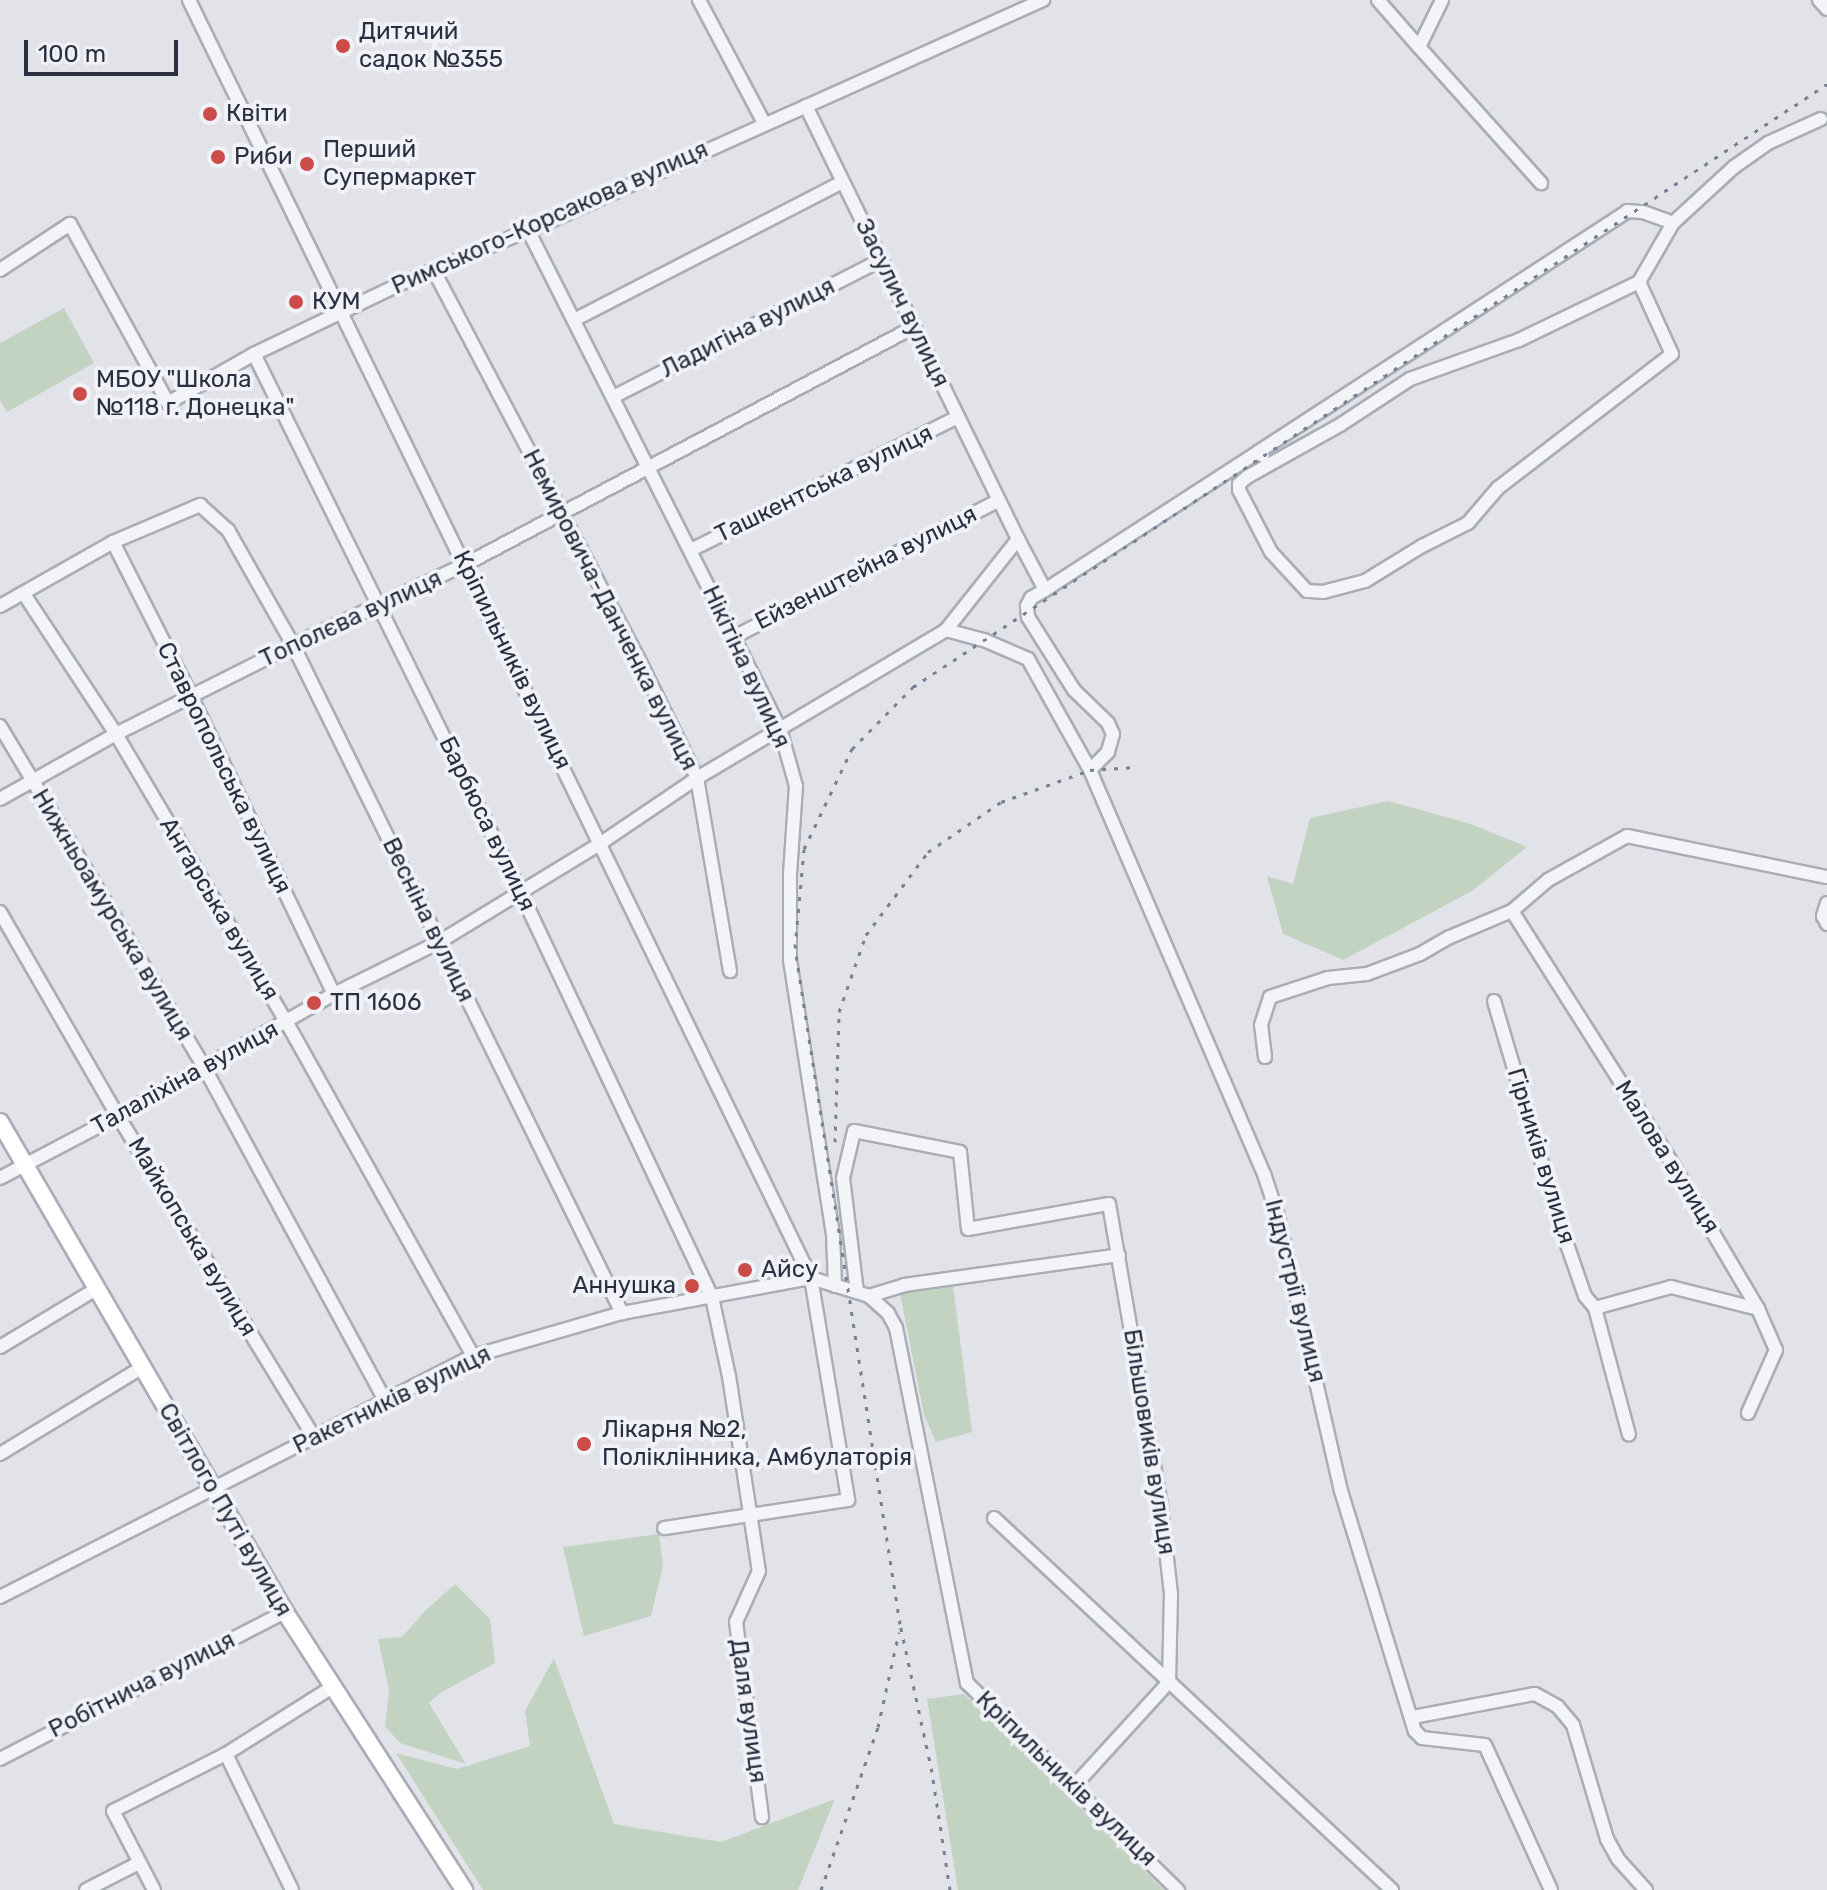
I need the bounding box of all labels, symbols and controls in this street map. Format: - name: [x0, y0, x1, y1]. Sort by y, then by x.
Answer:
- place label: Дитячий садок №355: [359, 18, 503, 74]
- scale bar: [28, 24, 182, 74]
- marker: Дитячий садок №355: [334, 37, 352, 55]
- text: 100 m: [38, 40, 106, 68]
- place label: Квіти: [226, 100, 288, 128]
- marker: Квіти: [201, 105, 219, 123]
- street label: Римського-Корсакова вулиця: [387, 135, 713, 301]
- place label: Перший Супермаркет: [323, 136, 476, 192]
- place label: Риби: [234, 143, 293, 171]
- marker: Риби: [209, 148, 227, 166]
- marker: Перший Супермаркет: [298, 155, 316, 173]
- street label: Засулич вулиця: [849, 214, 955, 392]
- street label: Ладигіна вулиця: [656, 272, 840, 384]
- place label: КУМ: [312, 288, 361, 316]
- marker: КУМ: [287, 293, 305, 311]
- place label: МБОУ "Школа №118 г. Донецка": [96, 366, 294, 422]
- marker: МБОУ "Школа №118 г. Донецка": [71, 385, 89, 403]
- street label: Ташкентська вулиця: [711, 419, 937, 549]
- street label: Немировича-Данченка вулиця: [516, 445, 704, 775]
- street label: Ейзенштейна вулиця: [750, 500, 982, 636]
- street label: Кріпильників вулиця: [446, 546, 578, 774]
- street label: Тополєва вулиця: [255, 564, 447, 674]
- street label: Нікітіна вулиця: [696, 581, 796, 753]
- street label: Ставропольська вулиця: [150, 637, 298, 899]
- street label: Барбюса вулиця: [432, 732, 542, 916]
- street label: Нижньоамурська вулиця: [25, 784, 199, 1046]
- street label: Ангарська вулиця: [153, 812, 285, 1006]
- street label: Весніна вулиця: [376, 833, 480, 1007]
- place label: ТП 1606: [330, 989, 421, 1017]
- marker: ТП 1606: [305, 994, 323, 1012]
- street label: Талаліхіна вулиця: [87, 1015, 283, 1141]
- street label: Гірників вулиця: [1501, 1065, 1581, 1247]
- street label: Малова вулиця: [1608, 1075, 1726, 1239]
- street label: Майкопська вулиця: [121, 1132, 263, 1342]
- street label: Індустрії вулиця: [1258, 1196, 1332, 1386]
- place label: Айсу: [761, 1256, 818, 1284]
- marker: Айсу: [736, 1261, 754, 1279]
- place label: Аннушка: [573, 1272, 676, 1300]
- marker: Аннушка: [683, 1277, 701, 1295]
- street label: Більшовиків вулиця: [1117, 1327, 1181, 1557]
- street label: Ракетників вулиця: [289, 1340, 495, 1460]
- street label: Світлого Путі вулиця: [152, 1398, 298, 1622]
- place label: Лікарня №2, Поліклінника, Амбулаторія: [602, 1416, 912, 1472]
- marker: Лікарня №2, Поліклінника, Амбулаторія: [573, 1433, 595, 1455]
- street label: Робітнича вулиця: [44, 1626, 240, 1744]
- street label: Даля вулиця: [724, 1637, 772, 1785]
- street label: Кріпильників вулиця: [970, 1685, 1162, 1873]

